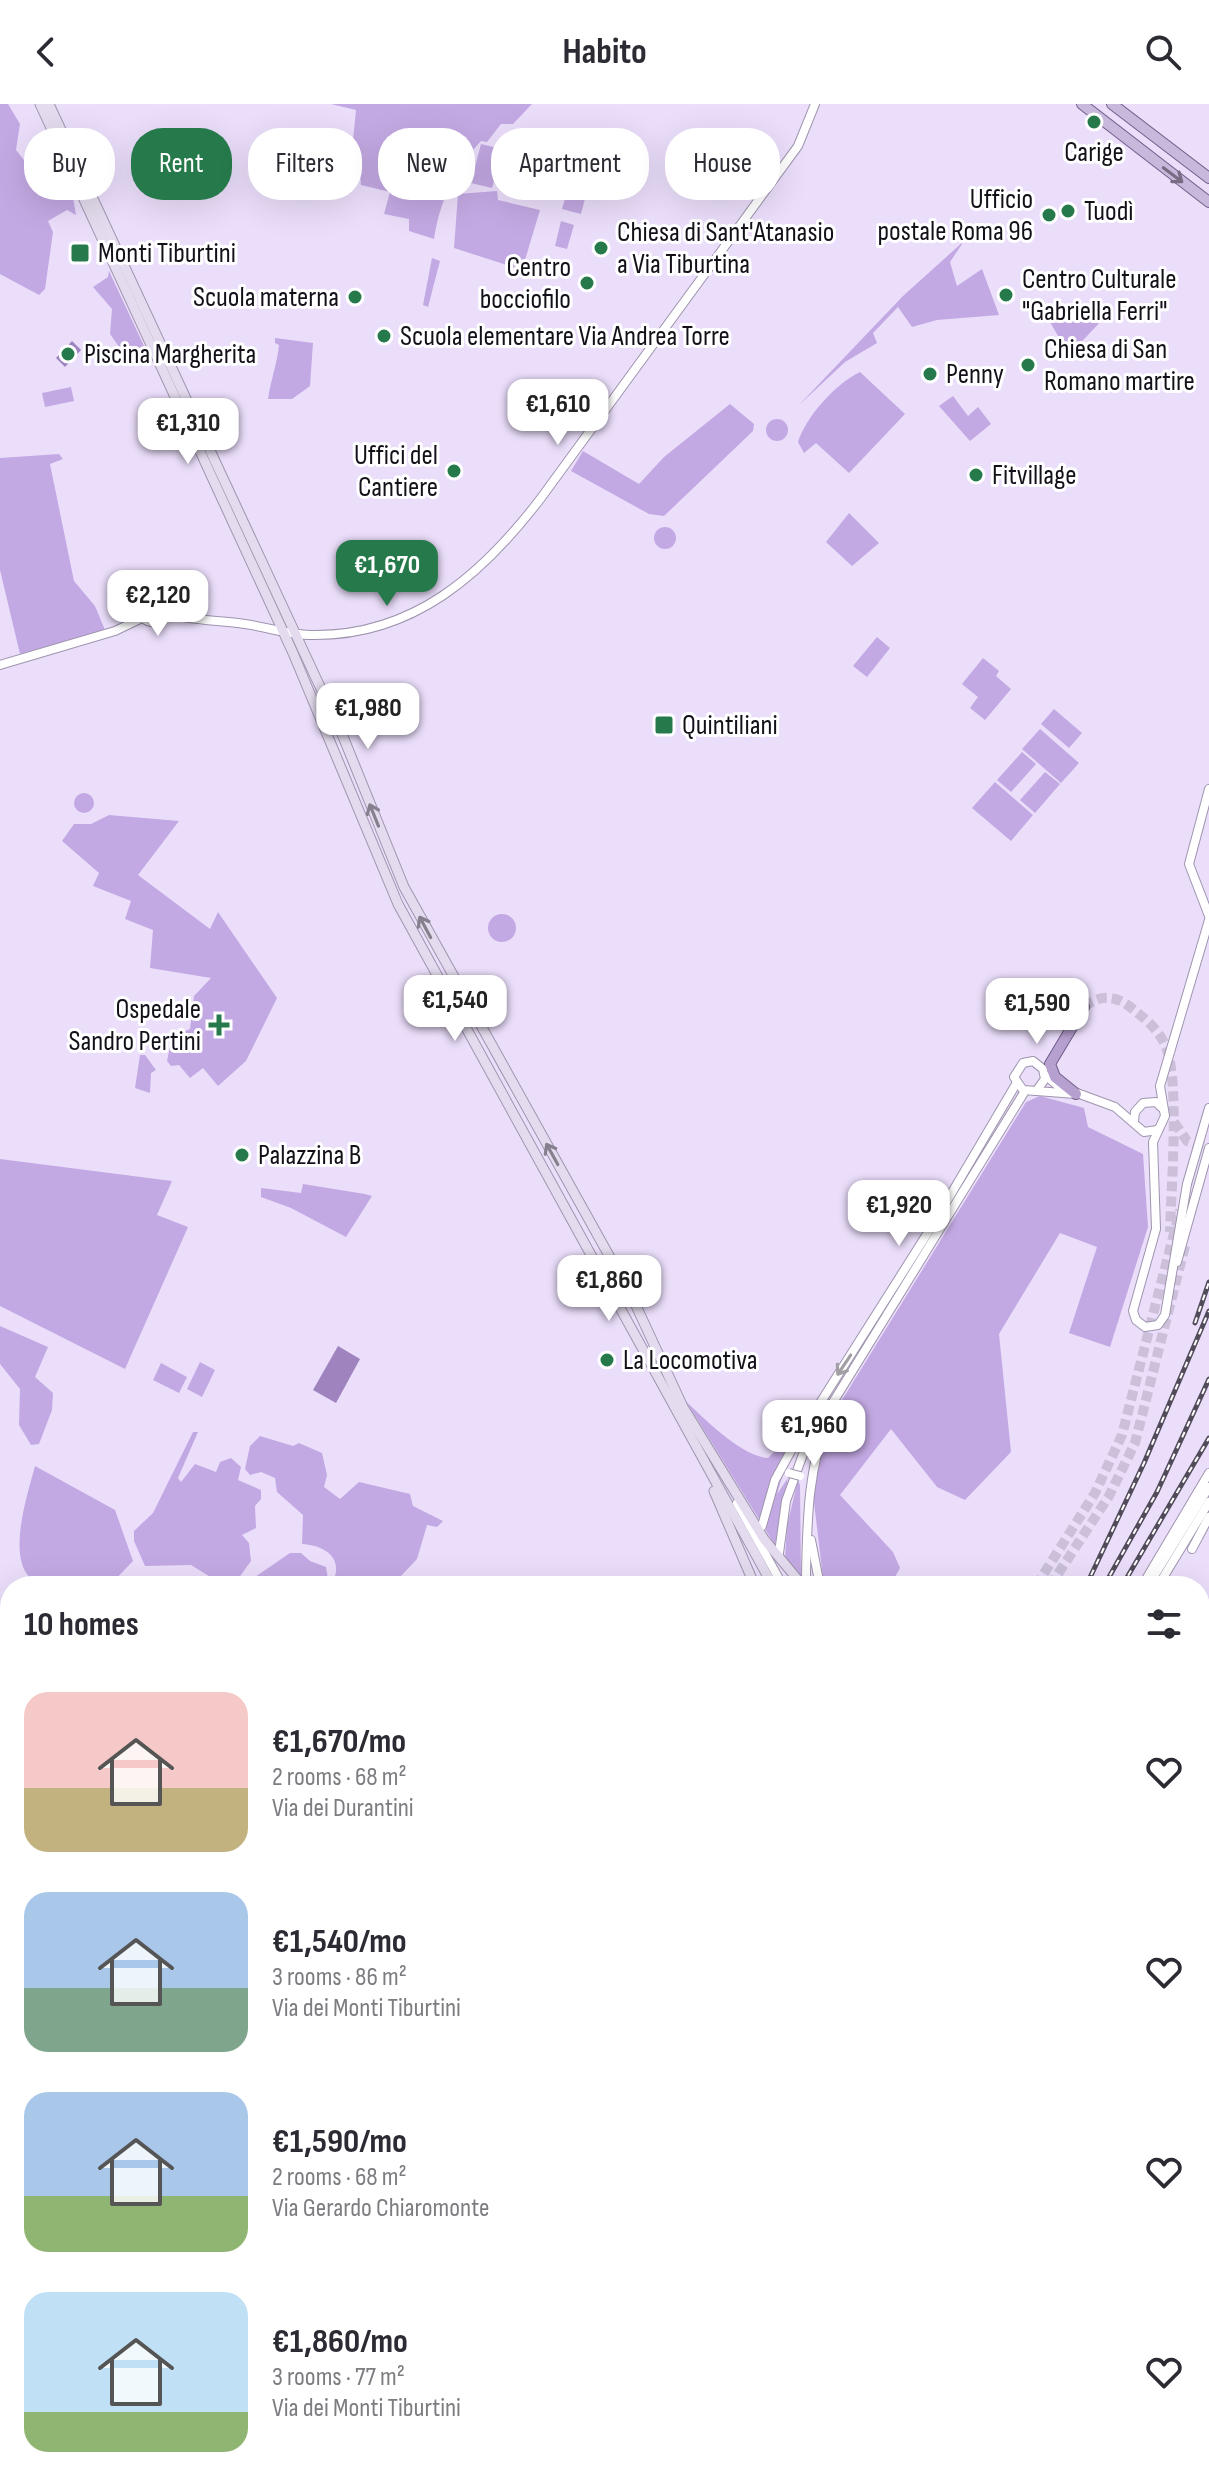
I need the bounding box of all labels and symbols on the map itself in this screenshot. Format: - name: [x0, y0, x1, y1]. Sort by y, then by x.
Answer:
- marker: Carige: [1085, 113, 1103, 131]
- place label: Carige: [1064, 136, 1124, 169]
- one-way arrow: [1162, 166, 1183, 183]
- place label: Ufficio postale Roma 96: [878, 183, 1033, 248]
- place label: Tuodì: [1084, 195, 1134, 228]
- marker: Tuodì: [1059, 202, 1077, 220]
- marker: Ufficio postale Roma 96: [1040, 206, 1058, 224]
- place label: Chiesa di Sant'Atanasio a Via Tiburtina: [617, 216, 834, 281]
- place label: Monti Tiburtini: [98, 237, 236, 270]
- marker: Chiesa di Sant'Atanasio a Via Tiburtina: [592, 239, 610, 257]
- marker: Monti Tiburtini: [69, 242, 91, 264]
- place label: Centro bocciofilo: [480, 251, 571, 316]
- place label: Centro Culturale "Gabriella Ferri": [1022, 263, 1176, 328]
- marker: Centro bocciofilo: [578, 274, 596, 292]
- place label: Scuola materna: [193, 281, 339, 314]
- marker: Centro Culturale "Gabriella Ferri": [997, 286, 1015, 304]
- marker: Scuola materna: [346, 288, 364, 306]
- place label: Scuola elementare Via Andrea Torre: [400, 320, 730, 353]
- marker: Scuola elementare Via Andrea Torre: [375, 327, 393, 345]
- place label: Chiesa di San Romano martire: [1044, 333, 1195, 398]
- place label: Piscina Margherita: [84, 338, 256, 371]
- marker: Piscina Margherita: [59, 345, 77, 363]
- marker: Chiesa di San Romano martire: [1019, 356, 1037, 374]
- place label: Penny: [946, 358, 1004, 391]
- marker: Penny: [921, 365, 939, 383]
- pin: €1,610: [493, 379, 623, 447]
- pin: €1,310: [123, 398, 253, 466]
- place label: Uffici del Cantiere: [354, 439, 438, 504]
- place label: Fitvillage: [992, 459, 1076, 492]
- marker: Uffici del Cantiere: [445, 462, 463, 480]
- marker: Fitvillage: [967, 466, 985, 484]
- pin: €1,670: [322, 540, 452, 608]
- pin: €2,120: [93, 570, 223, 638]
- pin: €1,980: [303, 683, 433, 751]
- place label: Quintiliani: [682, 709, 778, 742]
- marker: Quintiliani: [653, 714, 675, 736]
- one-way arrow: [366, 803, 380, 828]
- one-way arrow: [417, 916, 433, 940]
- pin: €1,540: [390, 975, 520, 1043]
- pin: €1,590: [972, 978, 1102, 1046]
- place label: Ospedale Sandro Pertini: [69, 993, 201, 1058]
- marker: Ospedale Sandro Pertini: [208, 1014, 230, 1036]
- place label: Palazzina B: [258, 1139, 361, 1172]
- one-way arrow: [544, 1143, 559, 1167]
- marker: Palazzina B: [233, 1146, 251, 1164]
- pin: €1,920: [834, 1180, 964, 1248]
- pin: €1,860: [544, 1255, 674, 1323]
- place label: La Locomotiva: [623, 1344, 758, 1377]
- marker: La Locomotiva: [598, 1351, 616, 1369]
- one-way arrow: [836, 1353, 852, 1376]
- pin: €1,960: [749, 1400, 879, 1468]

